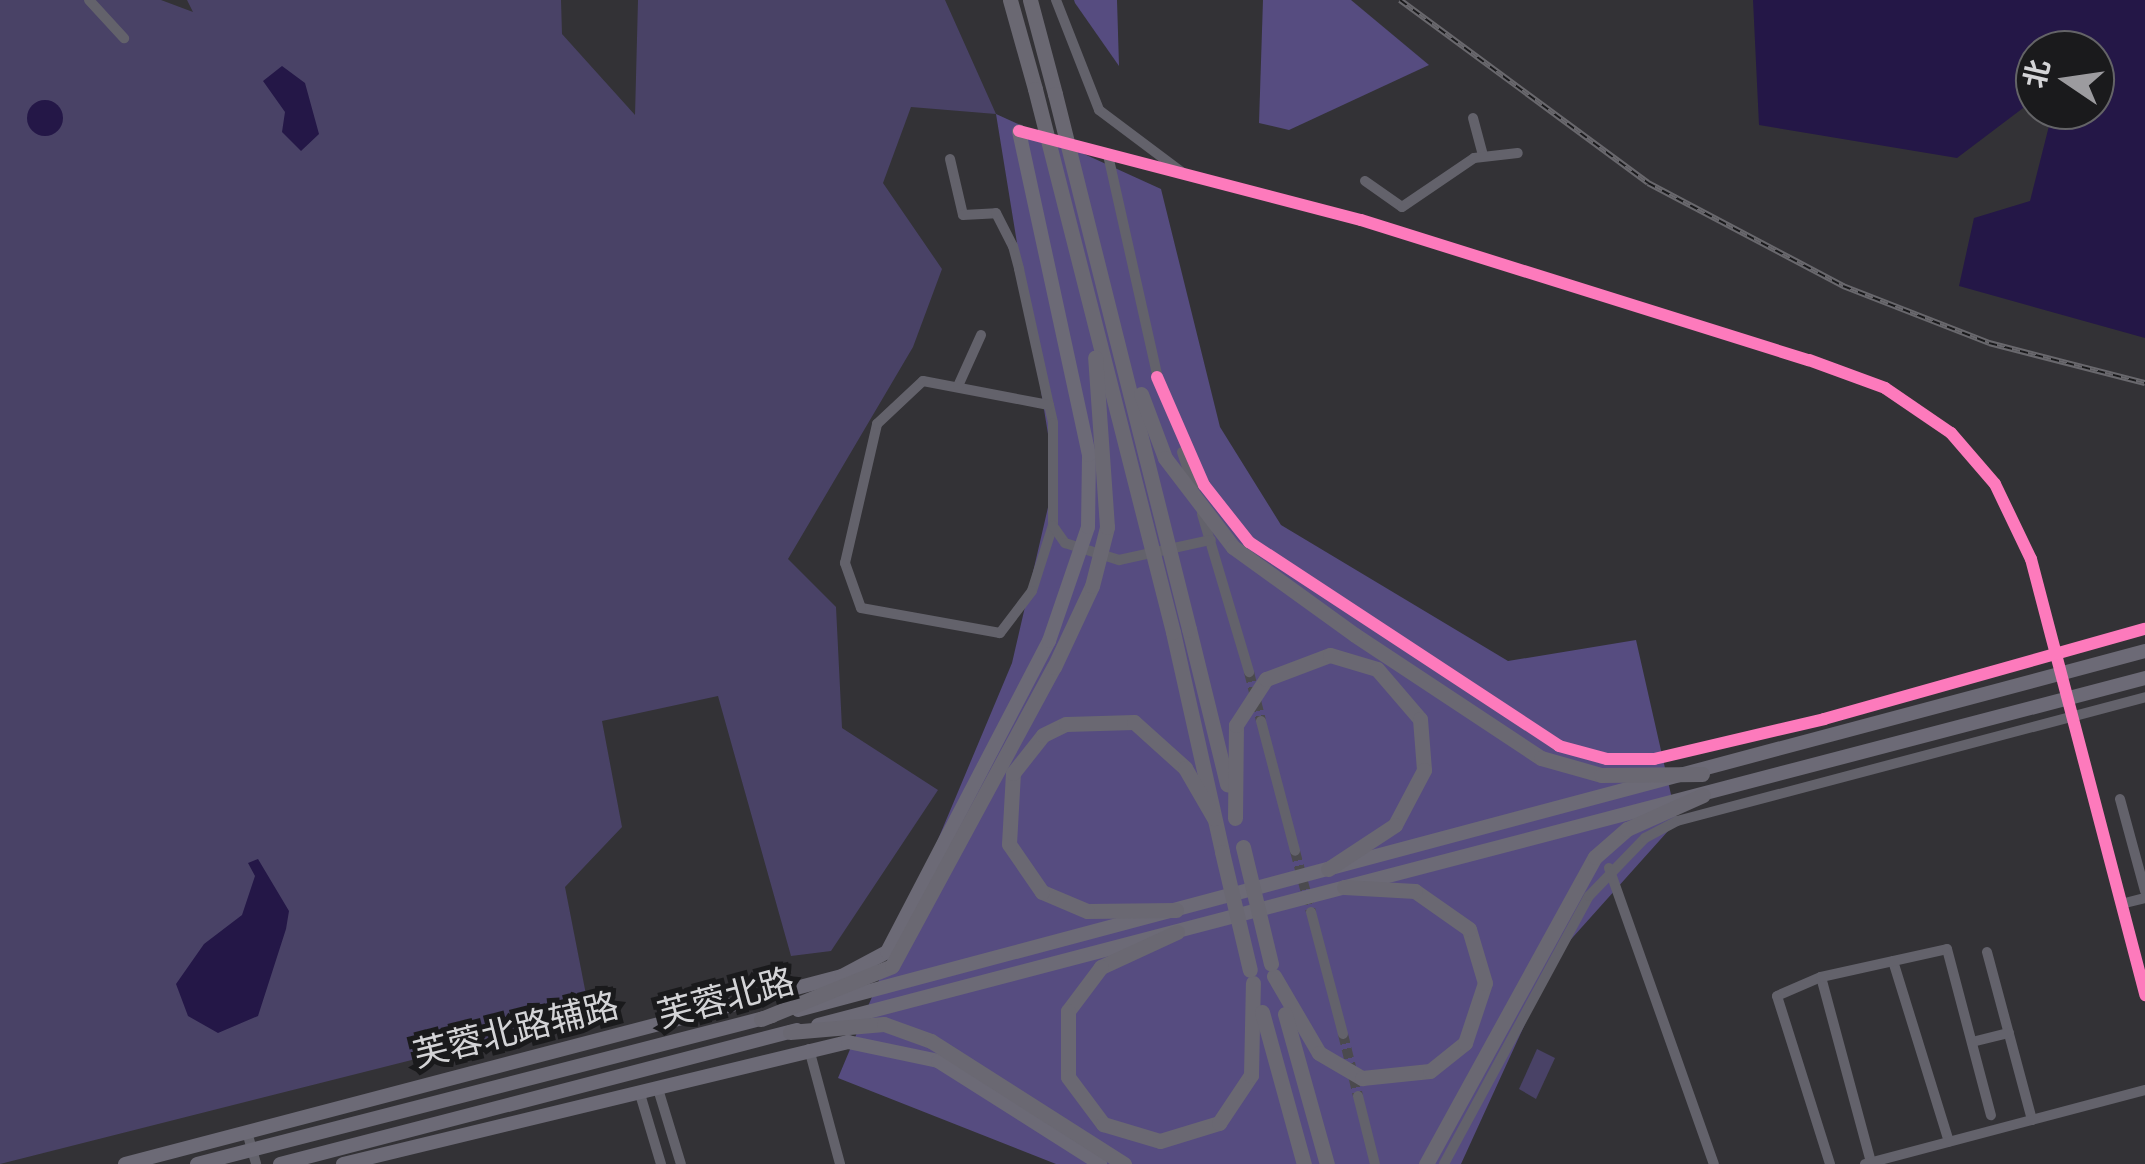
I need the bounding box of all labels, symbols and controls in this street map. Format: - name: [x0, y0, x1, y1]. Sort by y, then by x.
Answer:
- north arrow: [2015, 30, 2115, 130]
- text: 北: [2014, 55, 2060, 92]
- street label: 芙蓉北路: [653, 960, 799, 1036]
- street label: 芙蓉北路辅路: [409, 984, 623, 1076]

